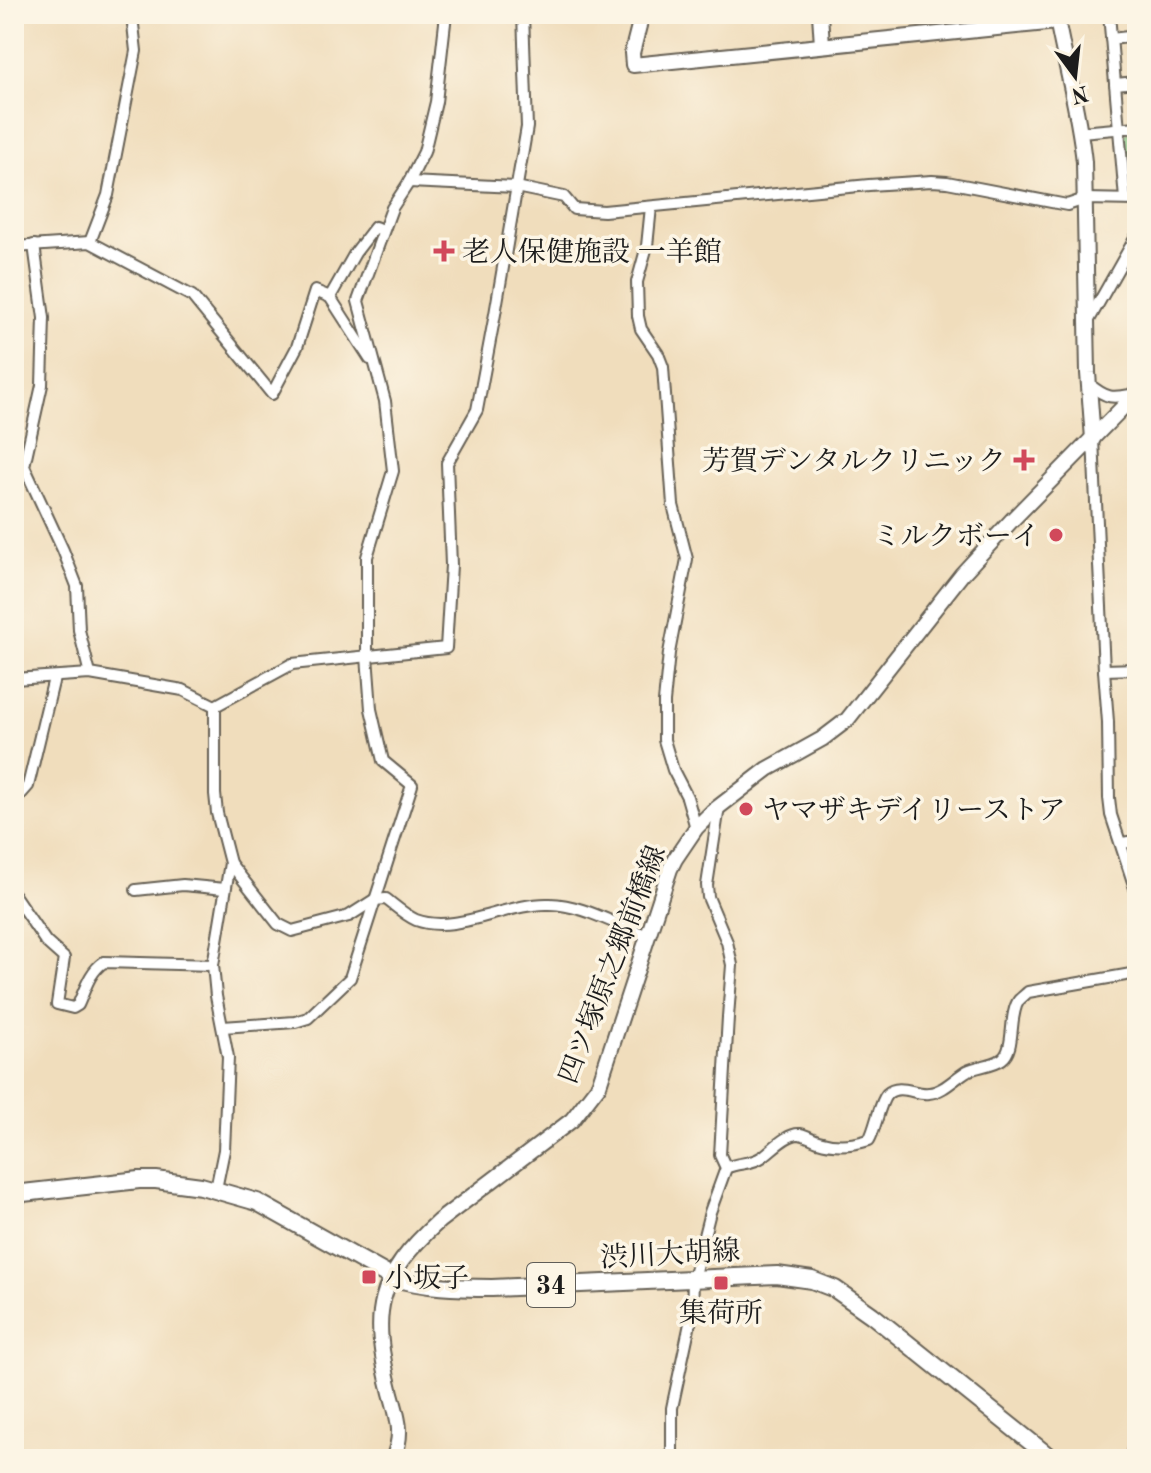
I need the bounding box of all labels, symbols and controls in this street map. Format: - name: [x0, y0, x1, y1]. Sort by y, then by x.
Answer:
- north arrow: [1035, 36, 1115, 116]
- text: N: [1069, 81, 1091, 106]
- place label: 老人保健施設 一羊館: [462, 237, 722, 268]
- marker: 老人保健施設 一羊館: [433, 240, 455, 262]
- place label: 芳賀デンタルクリニック: [702, 446, 1006, 477]
- marker: 芳賀デンタルクリニック: [1013, 449, 1035, 471]
- place label: ミルクボーイ: [873, 522, 1040, 552]
- marker: ミルクボーイ: [1047, 526, 1065, 544]
- place label: ヤマザキデイリーストア: [762, 796, 1066, 826]
- marker: ヤマザキデイリーストア: [737, 800, 755, 818]
- street label: 四ツ塚原之郷前橋線: [553, 841, 672, 1088]
- street label: 渋川大胡線: [599, 1235, 741, 1274]
- place label: 小坂子: [385, 1263, 469, 1294]
- road number: 34: [527, 1263, 575, 1307]
- marker: 小坂子: [360, 1268, 378, 1286]
- marker: 集荷所: [712, 1274, 730, 1292]
- place label: 集荷所: [679, 1298, 763, 1329]

